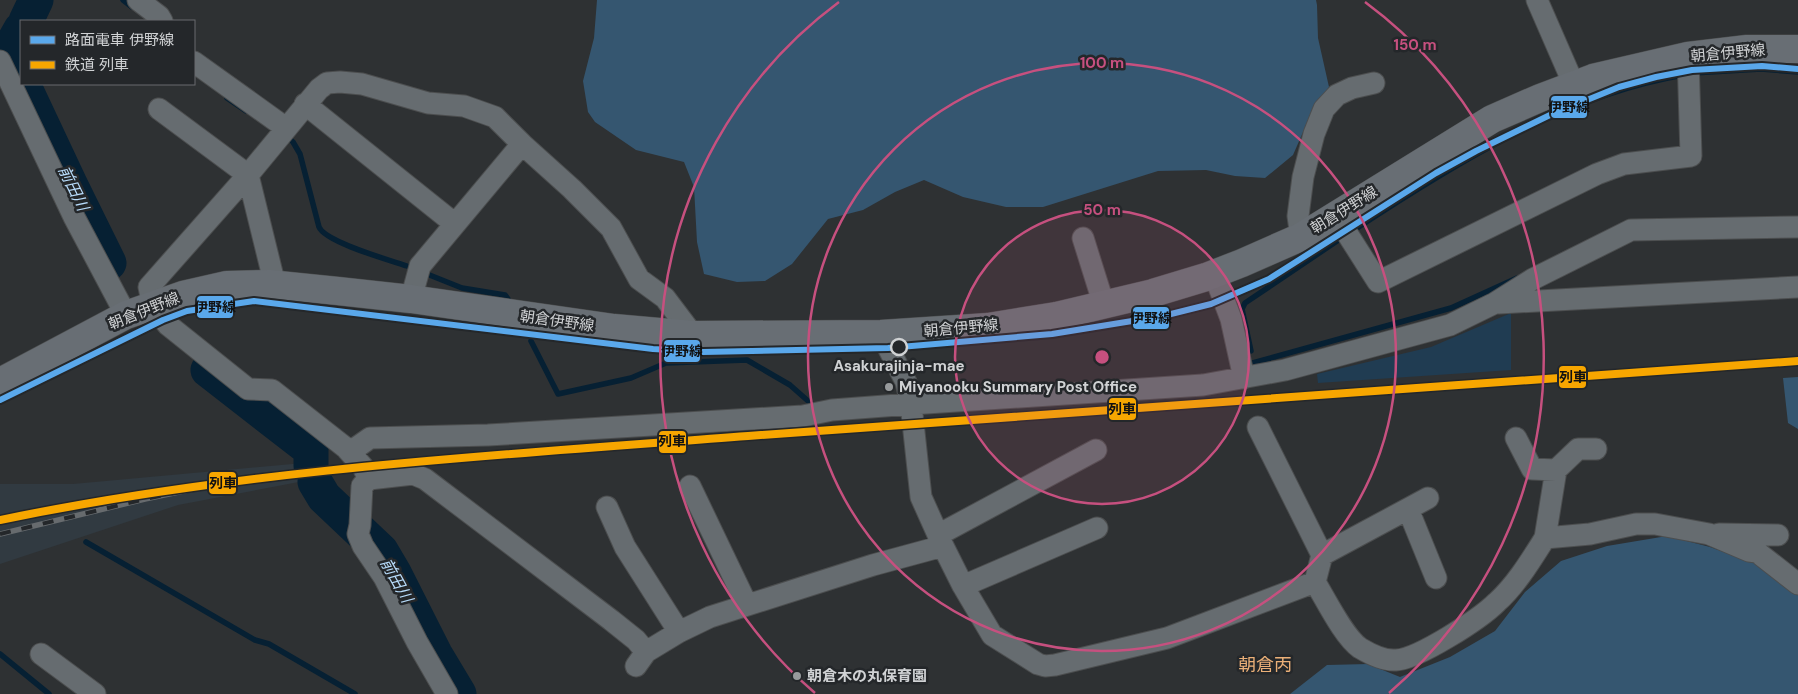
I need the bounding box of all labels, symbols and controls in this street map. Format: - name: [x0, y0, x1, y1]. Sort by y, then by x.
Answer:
- legend: [20, 20, 195, 85]
- text: 路面電車 伊野線: [65, 30, 174, 50]
- text: 150 m: [1394, 35, 1437, 55]
- street label: 朝倉伊野線: [1690, 40, 1766, 66]
- text: 100 m: [1080, 53, 1124, 73]
- text: 鉄道 列車: [65, 55, 129, 75]
- line badge: 伊野線: [1550, 95, 1588, 119]
- text: 伊野線: [1548, 98, 1590, 116]
- water label: 前田川: [54, 162, 94, 216]
- street label: 朝倉伊野線: [1307, 182, 1381, 238]
- text: 50 m: [1083, 200, 1121, 220]
- street label: 朝倉伊野線: [105, 288, 183, 334]
- line badge: 伊野線: [196, 295, 234, 319]
- text: 伊野線: [194, 298, 236, 316]
- street label: 朝倉伊野線: [518, 306, 596, 336]
- line badge: 伊野線: [1132, 306, 1170, 330]
- text: 伊野線: [1130, 309, 1172, 327]
- street label: 朝倉伊野線: [923, 315, 999, 341]
- marker: Asakurajinja-mae: [890, 338, 908, 356]
- line badge: 伊野線: [663, 339, 701, 363]
- text: 伊野線: [661, 342, 703, 360]
- centre of rings: [1093, 348, 1111, 366]
- place label: Asakurajinja-mae: [833, 356, 965, 376]
- line badge: 列車: [1558, 365, 1587, 389]
- text: 列車: [1559, 368, 1587, 386]
- place label: Miyanooku Summary Post Office: [899, 377, 1137, 397]
- marker: Miyanooku Summary Post Office: [883, 381, 895, 393]
- line badge: 列車: [1108, 397, 1137, 421]
- text: 列車: [1108, 400, 1136, 418]
- line badge: 列車: [658, 430, 687, 454]
- text: 列車: [658, 432, 686, 450]
- line badge: 列車: [208, 471, 237, 495]
- text: 列車: [209, 474, 237, 492]
- water label: 前田川: [376, 554, 418, 608]
- district label: 朝倉丙: [1238, 653, 1292, 677]
- place label: 朝倉木の丸保育園: [807, 666, 927, 686]
- marker: 朝倉木の丸保育園: [791, 670, 803, 682]

